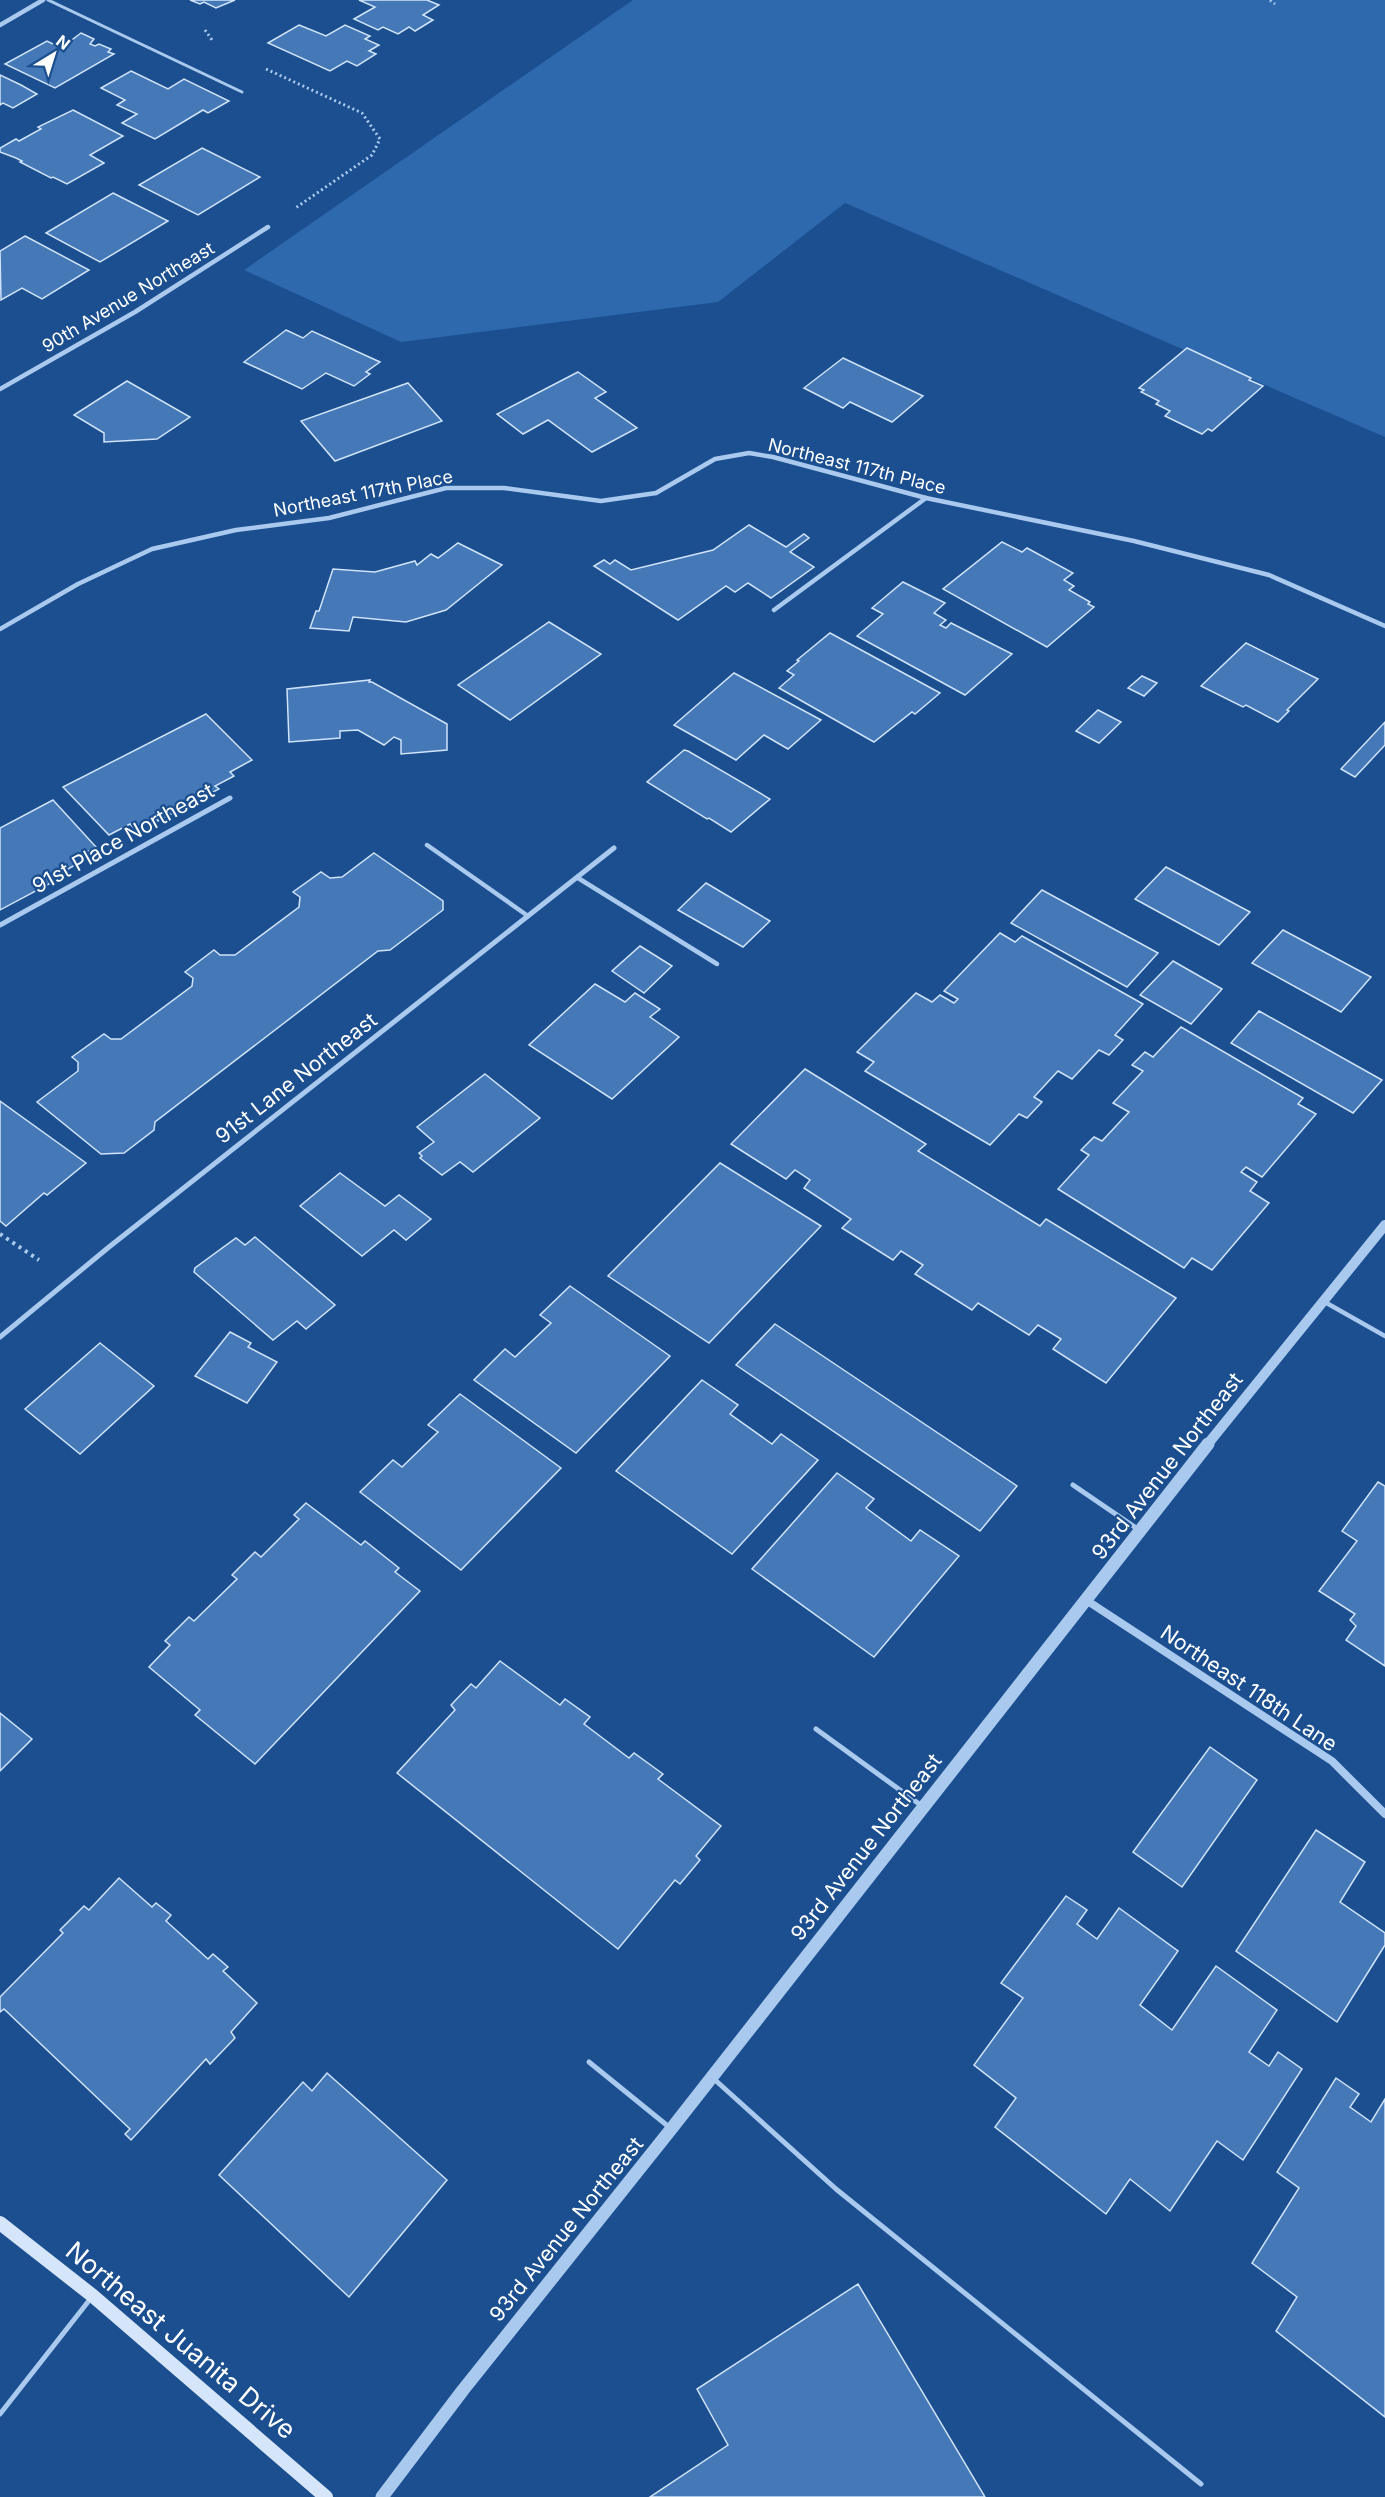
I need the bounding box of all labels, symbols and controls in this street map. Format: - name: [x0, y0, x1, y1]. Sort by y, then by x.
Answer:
- north arrow: [24, 24, 84, 84]
- text: N: [52, 31, 74, 54]
- street label: 90th Avenue Northeast: [38, 237, 218, 357]
- street label: Northeast 117th Place: [766, 434, 948, 498]
- street label: Northeast 117th Place: [271, 465, 455, 521]
- street label: 91st Place Northeast: [28, 778, 218, 898]
- street label: 91st Lane Northeast: [210, 1007, 382, 1149]
- street label: 93rd Avenue Northeast: [1086, 1368, 1248, 1564]
- street label: Northeast 118th Lane: [1156, 1620, 1342, 1756]
- street label: 93rd Avenue Northeast: [785, 1749, 947, 1945]
- street label: 93rd Avenue Northeast: [484, 2132, 648, 2326]
- street label: Northeast Juanita Drive: [60, 2235, 302, 2445]

